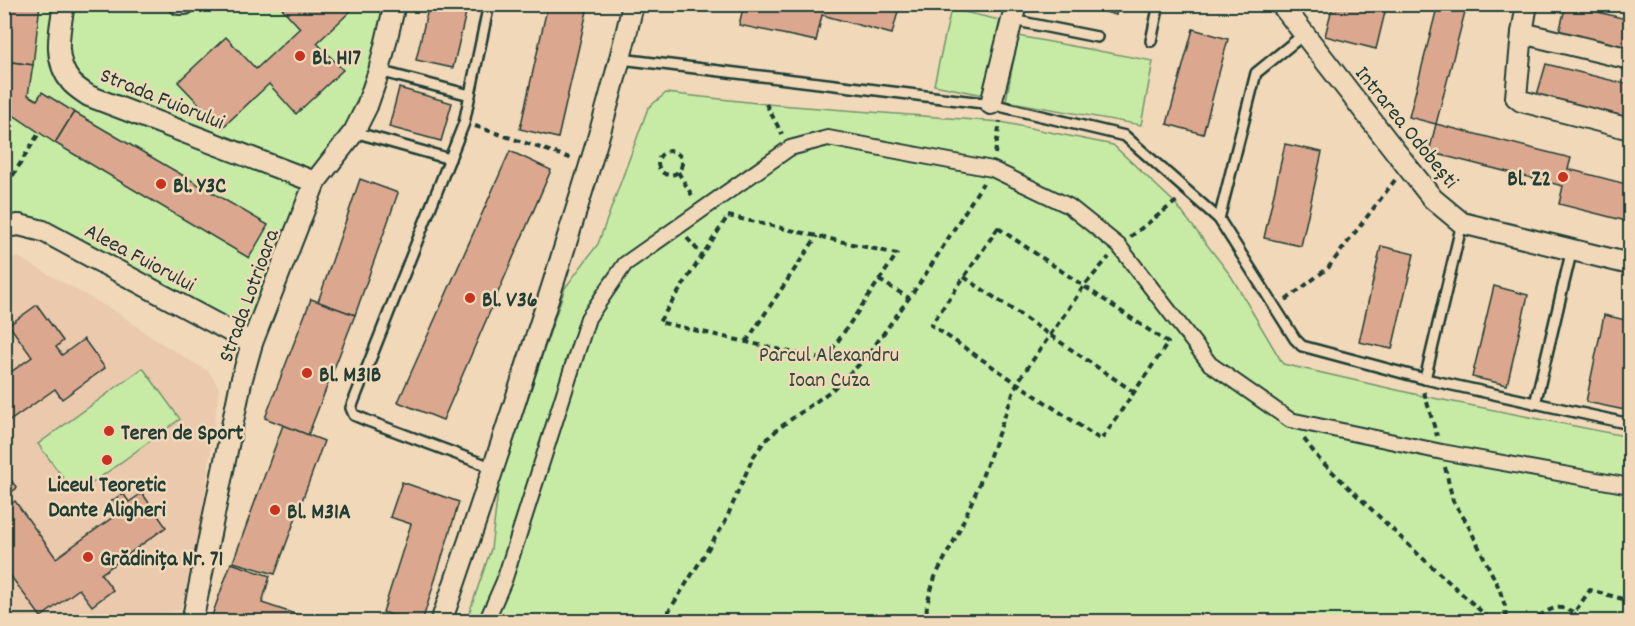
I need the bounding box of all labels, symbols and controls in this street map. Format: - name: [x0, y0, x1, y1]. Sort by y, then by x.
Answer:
- place label: Bl. H17: [312, 44, 361, 75]
- marker: Bl. H17: [293, 49, 307, 63]
- street label: Intrarea Odobești: [1346, 60, 1465, 196]
- street label: Strada Fuiorului: [95, 61, 228, 139]
- place label: Bl. Z2: [1507, 165, 1551, 196]
- marker: Bl. Z2: [1556, 170, 1570, 184]
- place label: Bl. Y3C: [173, 172, 226, 203]
- marker: Bl. Y3C: [154, 177, 168, 191]
- street label: Aleea Fuiorului: [78, 217, 200, 301]
- street label: Strada Lotrioara: [212, 225, 289, 367]
- place label: Bl. V36: [482, 286, 538, 317]
- marker: Bl. V36: [463, 291, 477, 305]
- park label: Parcul Alexandru Ioan Cuza: [759, 341, 899, 397]
- place label: Bl. M31B: [319, 361, 381, 392]
- marker: Bl. M31B: [300, 366, 314, 380]
- place label: Teren de Sport: [121, 419, 244, 450]
- marker: Teren de Sport: [102, 424, 116, 438]
- marker: Liceul Teoretic Dante Aligheri: [100, 453, 114, 467]
- place label: Liceul Teoretic Dante Aligheri: [48, 471, 166, 527]
- place label: Bl. M31A: [287, 498, 351, 529]
- marker: Bl. M31A: [268, 503, 282, 517]
- place label: Grădinița Nr. 71: [100, 545, 223, 576]
- marker: Grădinița Nr. 71: [81, 550, 95, 564]

